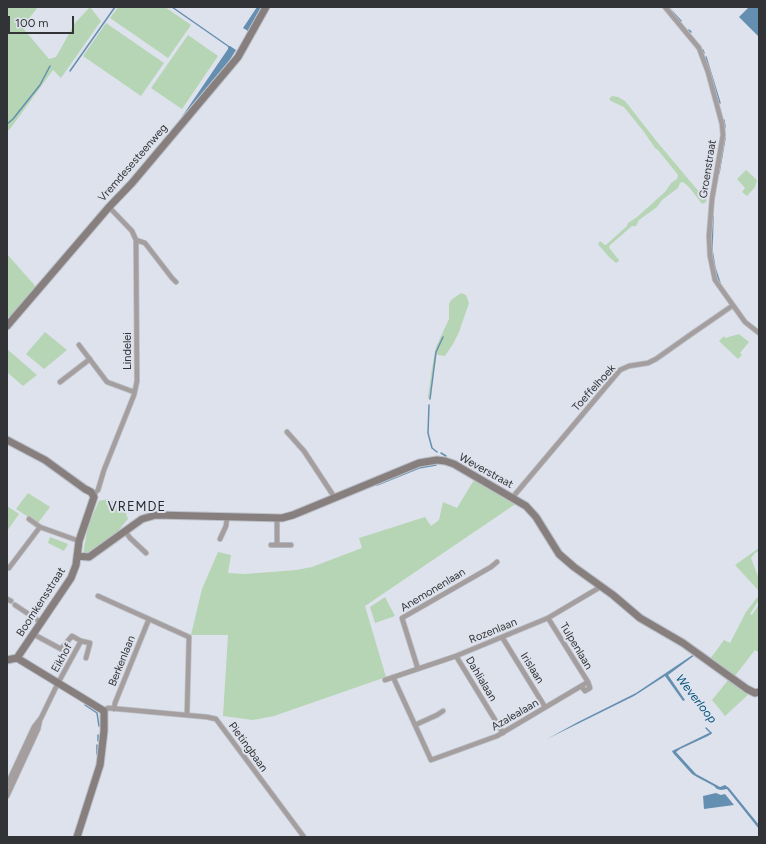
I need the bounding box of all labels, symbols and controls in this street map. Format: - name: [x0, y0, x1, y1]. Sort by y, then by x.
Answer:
- scale bar: [10, 8, 76, 34]
- text: 100 m: [15, 16, 49, 30]
- street label: Vremdesesteenweg: [96, 121, 170, 205]
- street label: Groenstraat: [697, 139, 719, 199]
- street label: Lindelei: [121, 332, 135, 370]
- street label: Toeffelhoek: [570, 362, 618, 414]
- street label: Weverstraat: [457, 451, 515, 491]
- district label: VREMDE: [108, 499, 166, 515]
- street label: Boomkensstraat: [14, 565, 68, 639]
- street label: Anemonenlaan: [398, 565, 468, 615]
- street label: Rozenlaan: [467, 615, 519, 647]
- street label: Tulpenlaan: [557, 620, 595, 672]
- street label: Berkenlaan: [106, 634, 138, 688]
- street label: Eikhof: [49, 641, 75, 675]
- street label: Irislaan: [517, 650, 547, 686]
- street label: Dahlialaan: [463, 654, 499, 704]
- water label: Weverloop: [672, 672, 720, 726]
- street label: Azalealaan: [489, 696, 541, 734]
- street label: Pietingbaan: [226, 720, 270, 774]

